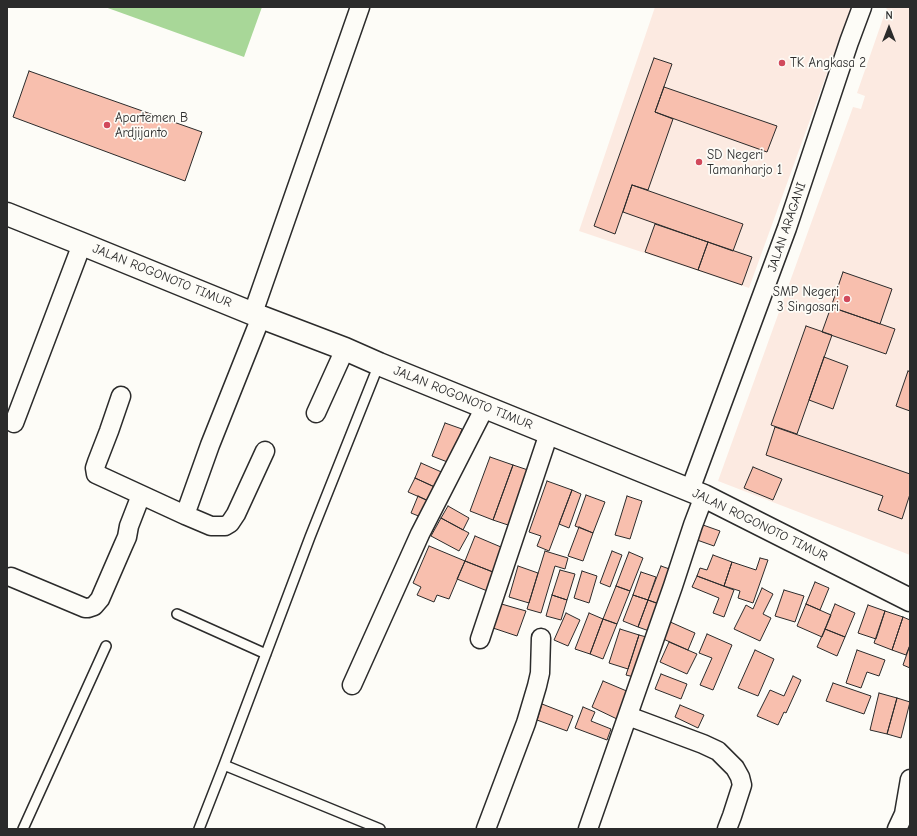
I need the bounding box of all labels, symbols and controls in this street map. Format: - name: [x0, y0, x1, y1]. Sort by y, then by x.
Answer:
- north arrow: [869, 8, 909, 48]
- text: N: [885, 9, 893, 22]
- place label: TK Angkasa 2: [790, 55, 866, 71]
- marker: TK Angkasa 2: [777, 58, 787, 68]
- place label: Apartemen B Ardjijanto: [115, 110, 188, 141]
- marker: Apartemen B Ardjijanto: [102, 120, 112, 130]
- place label: SD Negeri Tamanharjo 1: [707, 147, 782, 178]
- marker: SD Negeri Tamanharjo 1: [694, 157, 704, 167]
- street label: JALAN ARAGANI: [764, 180, 810, 274]
- street label: JALAN ROGONOTO TIMUR: [90, 241, 234, 311]
- place label: SMP Negeri 3 Singosari: [773, 284, 839, 315]
- marker: SMP Negeri 3 Singosari: [842, 294, 852, 304]
- street label: JALAN ROGONOTO TIMUR: [391, 363, 535, 433]
- street label: JALAN ROGONOTO TIMUR: [690, 485, 830, 565]

